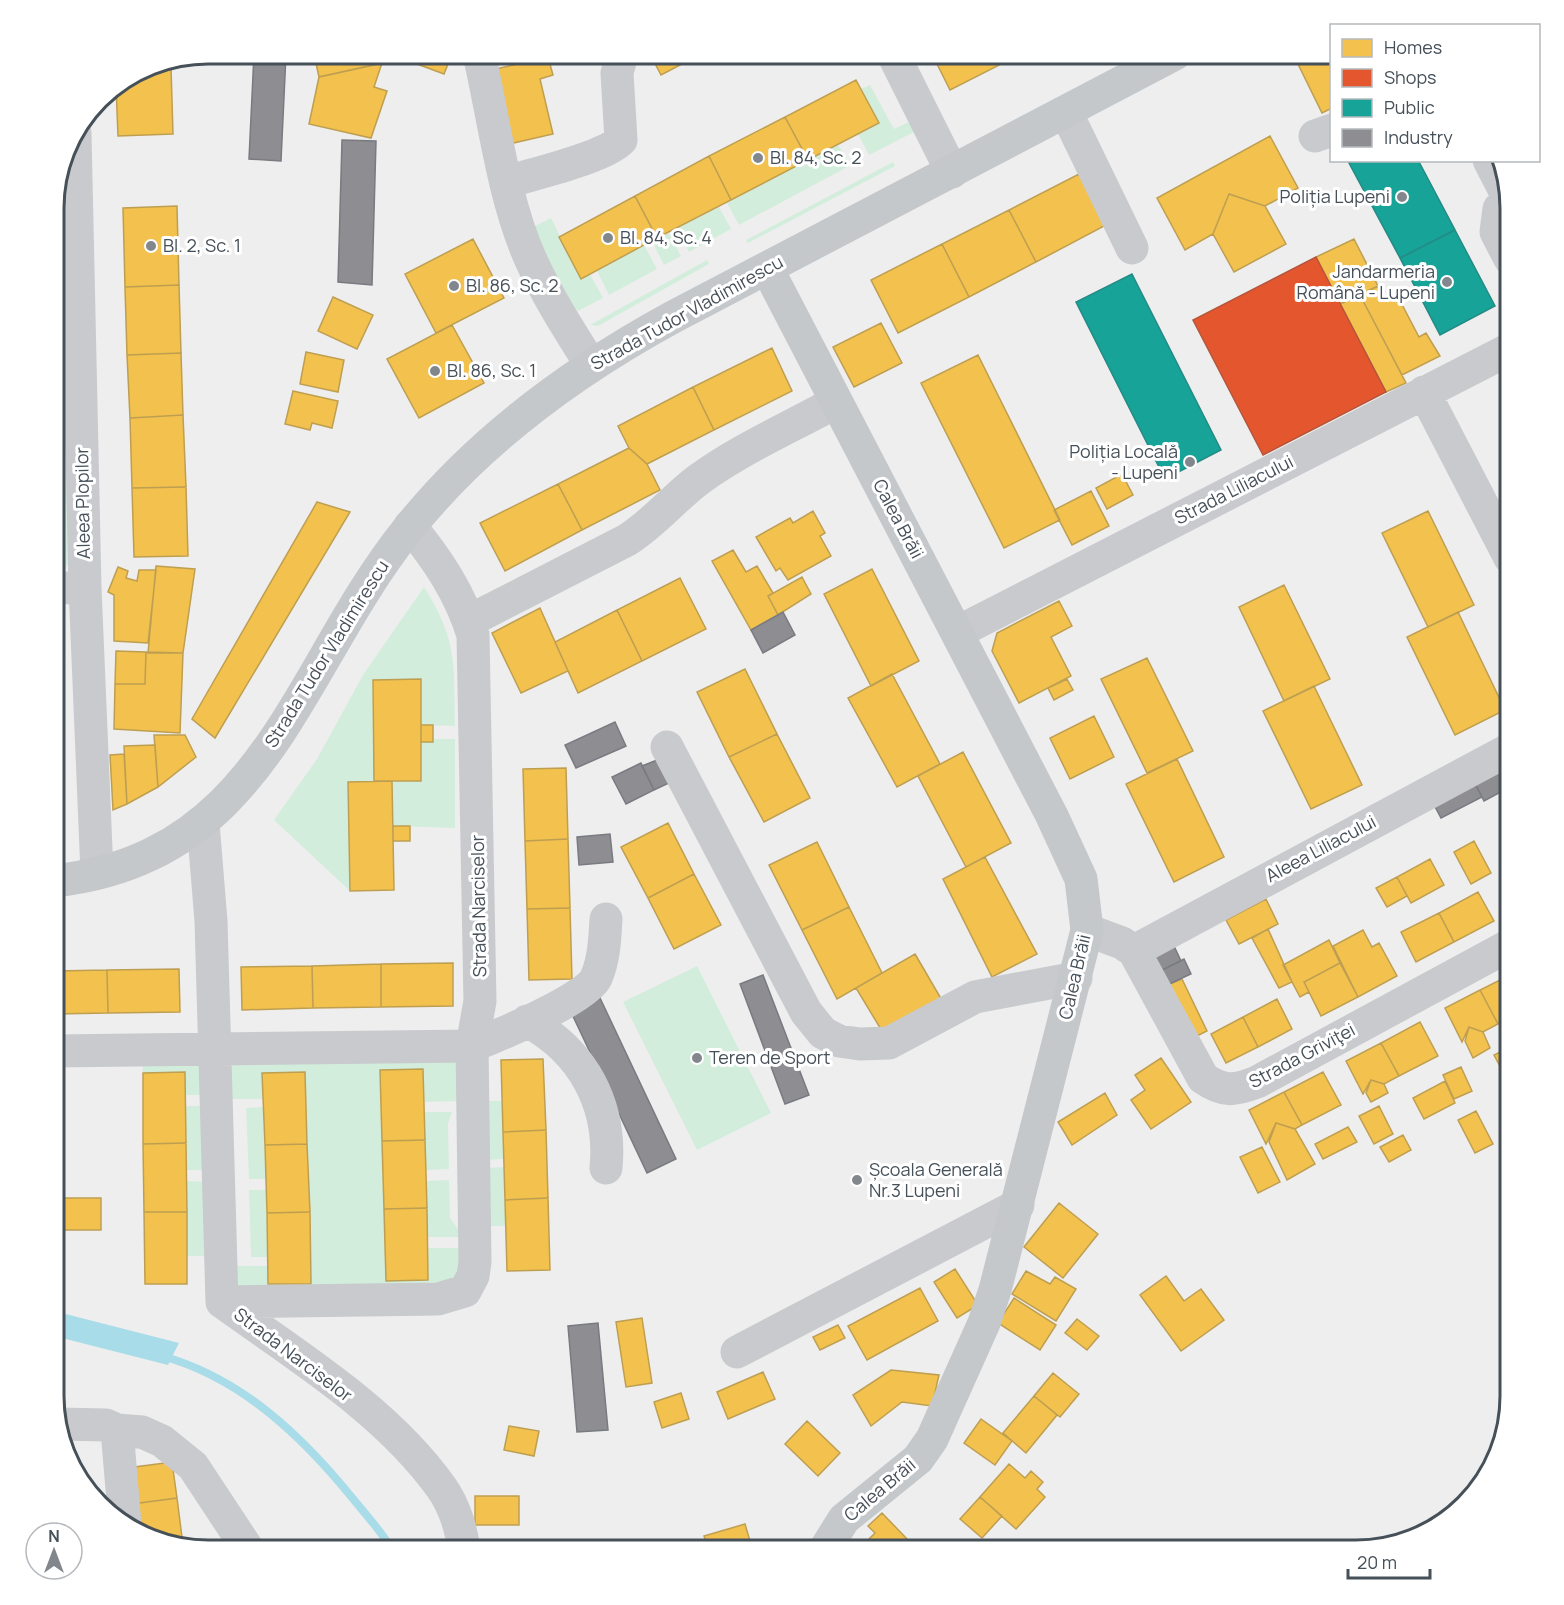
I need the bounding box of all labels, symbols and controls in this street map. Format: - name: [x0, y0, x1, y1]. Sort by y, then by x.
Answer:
- legend: [1330, 24, 1540, 162]
- text: Homes: [1384, 35, 1442, 59]
- text: Shops: [1384, 65, 1436, 89]
- text: Public: [1384, 95, 1435, 119]
- text: Industry: [1384, 125, 1453, 149]
- place label: Bl. 84, Sc. 2: [770, 145, 862, 169]
- marker: Bl. 84, Sc. 2: [751, 151, 765, 165]
- place label: Poliția Lupeni: [1279, 184, 1390, 208]
- marker: Poliția Lupeni: [1395, 190, 1409, 204]
- place label: Bl. 84, Sc. 4: [620, 225, 712, 249]
- marker: Bl. 84, Sc. 4: [601, 231, 615, 245]
- place label: Bl. 2, Sc. 1: [163, 233, 241, 257]
- marker: Bl. 2, Sc. 1: [144, 239, 158, 253]
- street label: Strada Tudor Vladimirescu: [586, 249, 787, 375]
- place label: Jandarmeria Română - Lupeni: [1297, 259, 1435, 304]
- place label: Bl. 86, Sc. 2: [466, 273, 559, 297]
- marker: Jandarmeria Română - Lupeni: [1440, 275, 1454, 289]
- marker: Bl. 86, Sc. 2: [447, 279, 461, 293]
- place label: Bl. 86, Sc. 1: [447, 358, 536, 382]
- marker: Bl. 86, Sc. 1: [428, 364, 442, 378]
- place label: Poliția Locală - Lupeni: [1069, 439, 1178, 484]
- street label: Aleea Plopilor: [69, 446, 95, 559]
- street label: Strada Liliacului: [1170, 449, 1297, 529]
- marker: Poliția Locală - Lupeni: [1183, 455, 1197, 469]
- street label: Calea Brăii: [868, 475, 930, 562]
- street label: Strada Tudor Vladimirescu: [259, 555, 394, 752]
- street label: Aleea Liliacului: [1261, 809, 1380, 887]
- street label: Strada Narciselor: [465, 834, 491, 977]
- street label: Calea Brăii: [1053, 932, 1095, 1022]
- street label: Strada Griviţei: [1244, 1017, 1359, 1093]
- place label: Teren de Sport: [709, 1045, 831, 1069]
- marker: Teren de Sport: [690, 1051, 704, 1065]
- place label: Școala Generală Nr.3 Lupeni: [869, 1157, 1003, 1202]
- marker: Școala Generală Nr.3 Lupeni: [850, 1173, 864, 1187]
- street label: Strada Narciselor: [229, 1302, 358, 1407]
- street label: Calea Brăii: [838, 1452, 920, 1526]
- north arrow: [24, 1521, 84, 1581]
- text: N: [48, 1525, 60, 1547]
- scale bar: [1348, 1542, 1430, 1580]
- text: 20 m: [1357, 1550, 1397, 1574]

